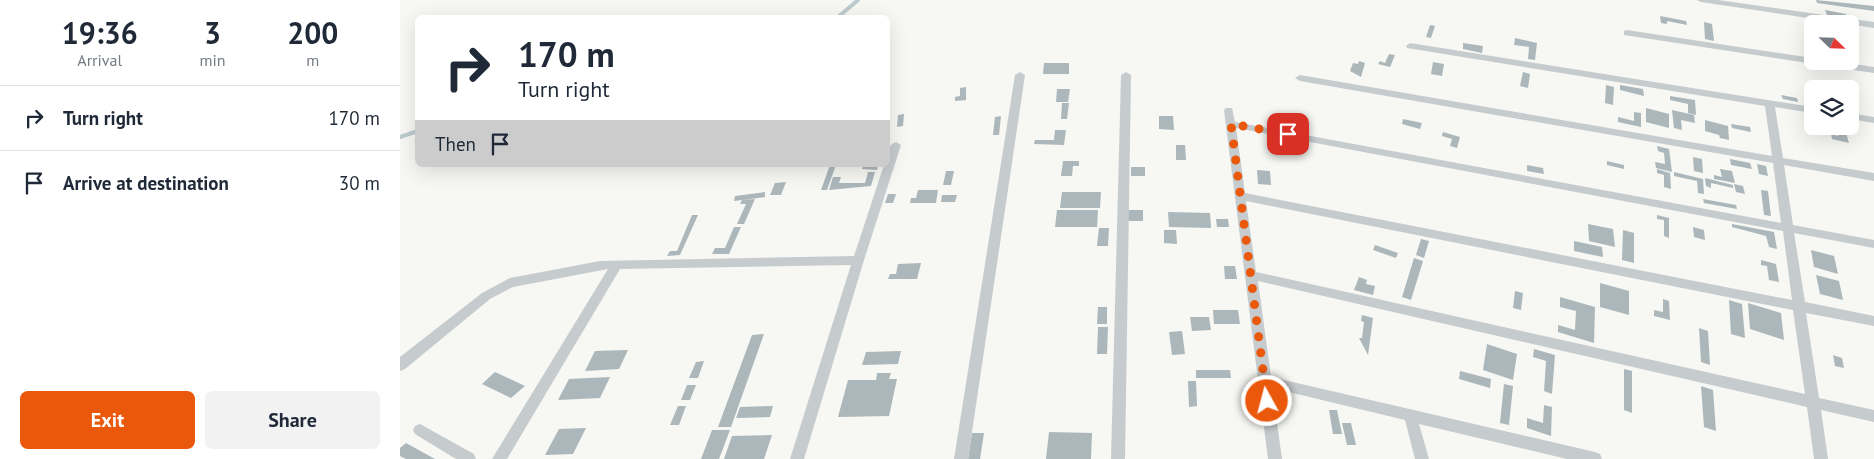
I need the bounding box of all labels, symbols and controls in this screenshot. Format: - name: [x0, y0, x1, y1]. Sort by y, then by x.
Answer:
- text: 19:36: [62, 13, 138, 52]
- text: 3: [204, 13, 221, 52]
- text: 200: [287, 13, 338, 52]
- north arrow: [1804, 15, 1859, 70]
- map controls: [1804, 15, 1859, 135]
- text: 170 m: [518, 31, 615, 77]
- icon: right: [435, 35, 500, 100]
- text: Arrival: [77, 50, 122, 70]
- text: min: [200, 50, 226, 70]
- text: m: [306, 50, 319, 70]
- text: Turn right: [518, 75, 610, 103]
- button: layers: [1804, 80, 1859, 135]
- icon: right: [20, 104, 48, 132]
- text: Turn right: [63, 106, 143, 130]
- text: 170 m: [328, 106, 380, 130]
- pin: [1267, 113, 1309, 155]
- icon: arrive: [1274, 120, 1302, 148]
- icon: arrive: [486, 130, 514, 158]
- text: Then: [435, 132, 476, 156]
- icon: arrive: [20, 169, 48, 197]
- text: Arrive at destination: [63, 171, 229, 195]
- text: 30 m: [339, 171, 380, 195]
- position arrow: [1240, 374, 1292, 426]
- button: Exit: [20, 391, 195, 449]
- button: Share: [205, 391, 380, 449]

